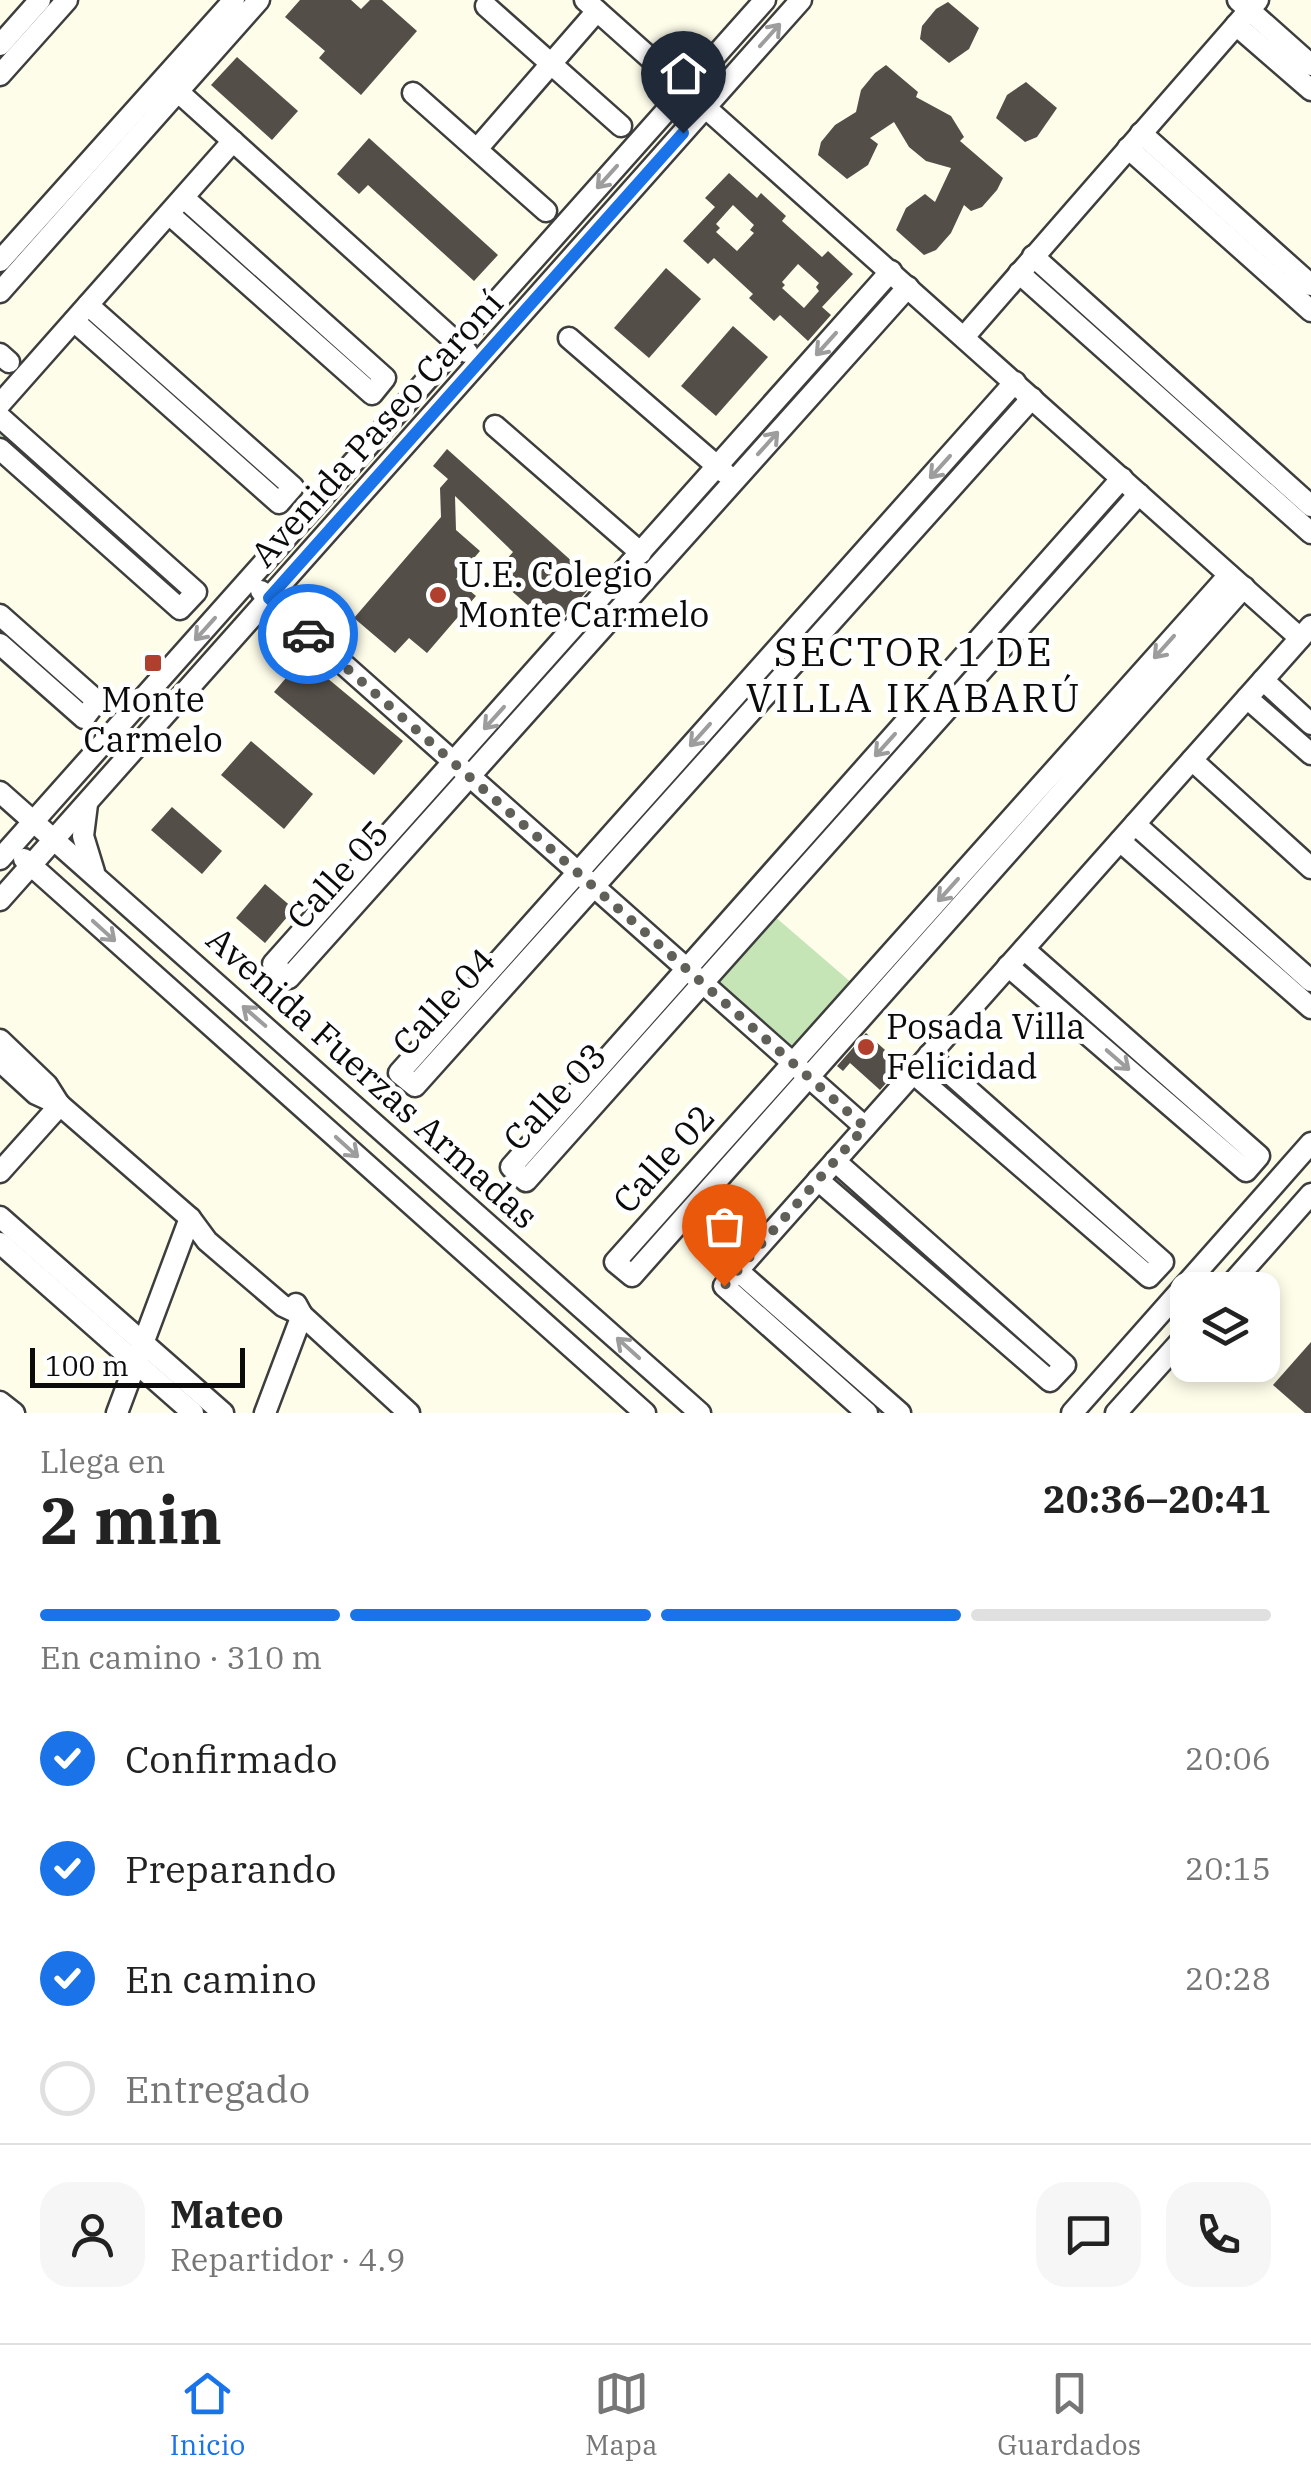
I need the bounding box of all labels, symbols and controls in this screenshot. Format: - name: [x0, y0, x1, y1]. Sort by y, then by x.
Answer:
- one-way arrow: [758, 23, 781, 48]
- pin: [641, 31, 726, 134]
- icon: home: [656, 46, 711, 101]
- one-way arrow: [596, 164, 619, 189]
- street label: Avenida Paseo Caroní: [240, 281, 513, 576]
- one-way arrow: [815, 331, 838, 356]
- one-way arrow: [756, 431, 779, 457]
- one-way arrow: [929, 454, 952, 479]
- place label: U.E. Colegio Monte Carmelo: [458, 551, 709, 637]
- courier: [258, 584, 358, 684]
- marker: U.E. Colegio Monte Carmelo: [427, 584, 449, 606]
- icon: car: [281, 607, 336, 662]
- one-way arrow: [193, 616, 216, 641]
- district label: SECTOR 1 DE VILLA IKABARÚ: [746, 625, 1082, 723]
- one-way arrow: [1153, 634, 1176, 659]
- marker: Monte Carmelo: [142, 652, 164, 674]
- place label: Monte Carmelo: [83, 676, 223, 762]
- one-way arrow: [483, 705, 506, 730]
- one-way arrow: [689, 722, 712, 747]
- one-way arrow: [874, 732, 897, 757]
- street label: Calle 05: [276, 810, 398, 939]
- one-way arrow: [936, 877, 959, 902]
- street label: Avenida Fuerzas Armadas: [197, 916, 548, 1238]
- one-way arrow: [91, 919, 116, 942]
- street label: Calle 04: [382, 938, 505, 1065]
- place label: Posada Villa Felicidad: [886, 1003, 1085, 1089]
- one-way arrow: [242, 1004, 267, 1027]
- street label: Calle 03: [493, 1033, 616, 1160]
- marker: Posada Villa Felicidad: [855, 1036, 877, 1058]
- one-way arrow: [1105, 1049, 1131, 1071]
- street label: Calle 02: [602, 1094, 724, 1223]
- one-way arrow: [334, 1135, 359, 1158]
- pin: [682, 1184, 767, 1287]
- icon: bag: [697, 1199, 752, 1254]
- map controls: [1170, 1272, 1280, 1382]
- button: layers: [1170, 1272, 1280, 1382]
- one-way arrow: [615, 1337, 641, 1360]
- scale bar: [30, 1343, 245, 1388]
- text: 100 m: [45, 1347, 129, 1384]
- text: Llega en: [40, 1440, 166, 1482]
- text: 20:36–20:41: [1043, 1474, 1271, 1523]
- text: 2 min: [40, 1477, 222, 1562]
- text: En camino · 310 m: [40, 1636, 322, 1678]
- icon: check: [40, 1731, 95, 1786]
- text: Confirmado: [125, 1734, 337, 1783]
- text: 20:06: [1185, 1737, 1271, 1779]
- icon: check: [40, 1841, 95, 1896]
- text: Preparando: [125, 1844, 336, 1893]
- text: 20:15: [1185, 1847, 1271, 1889]
- icon: check: [40, 1951, 95, 2006]
- text: En camino: [125, 1954, 317, 2003]
- text: 20:28: [1185, 1957, 1271, 1999]
- text: Entregado: [125, 2064, 310, 2113]
- button: person: [40, 2182, 145, 2287]
- button: chat: [1036, 2182, 1141, 2287]
- button: phone: [1166, 2182, 1271, 2287]
- text: Mateo: [170, 2189, 284, 2238]
- text: Repartidor · 4.9: [170, 2238, 405, 2280]
- tab: Inicio: [170, 2366, 245, 2463]
- tab: Mapa: [585, 2366, 657, 2463]
- tab: Guardados: [997, 2366, 1141, 2463]

